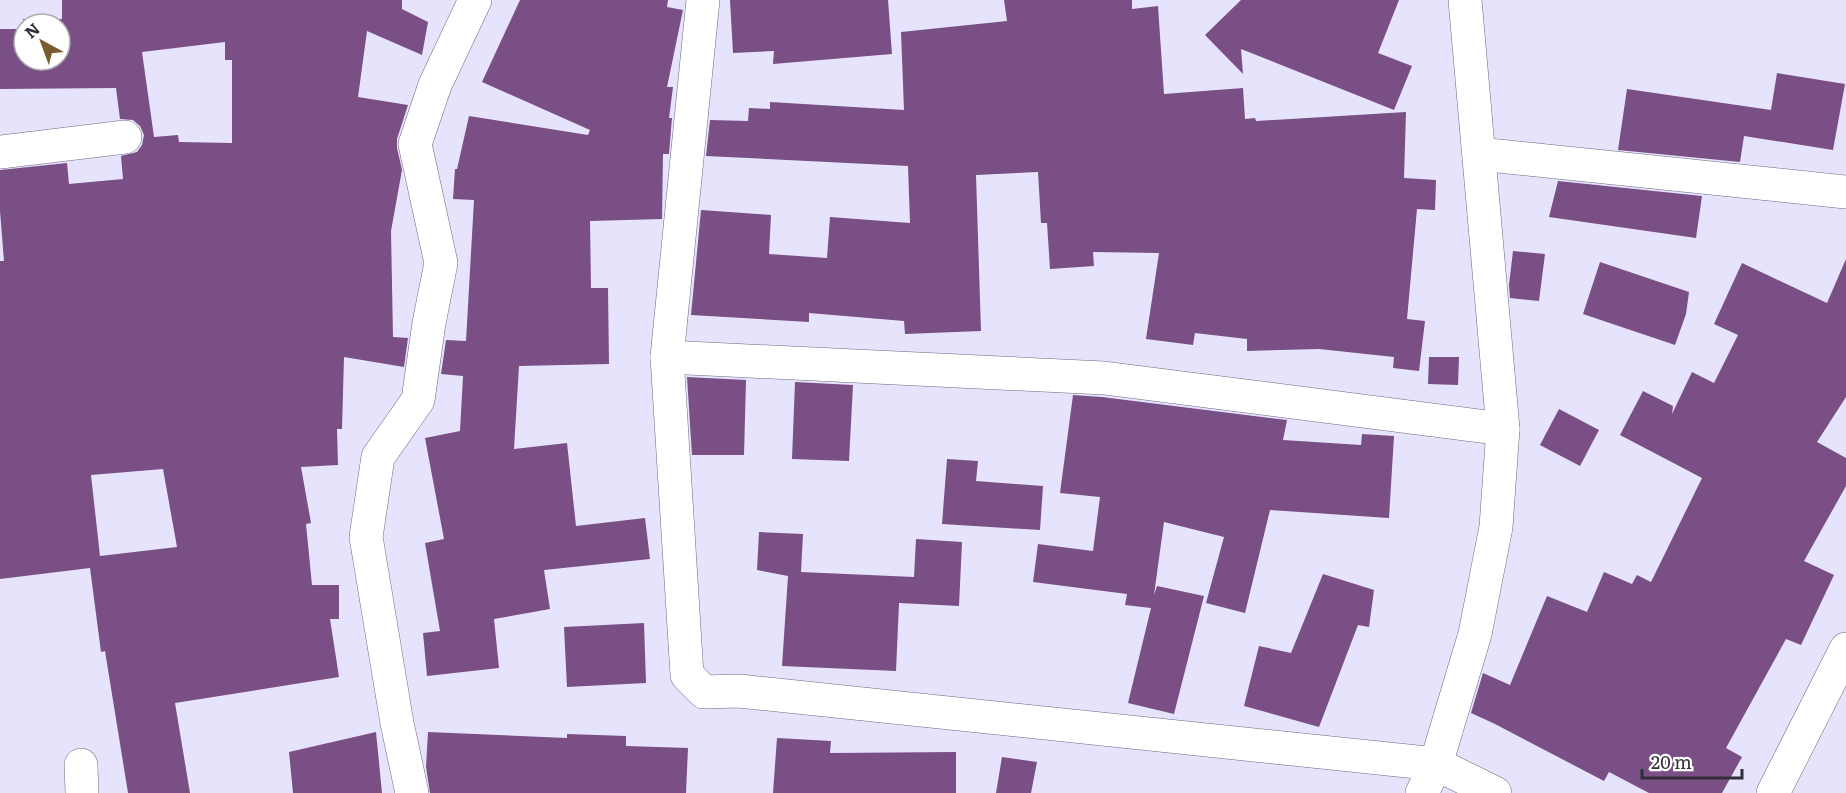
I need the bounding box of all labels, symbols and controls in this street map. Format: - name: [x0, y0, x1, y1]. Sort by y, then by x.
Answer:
- north arrow: [12, 12, 72, 72]
- text: N: [19, 16, 44, 43]
- scale bar: [1642, 742, 1742, 780]
- text: 20 m: [1651, 748, 1692, 775]

